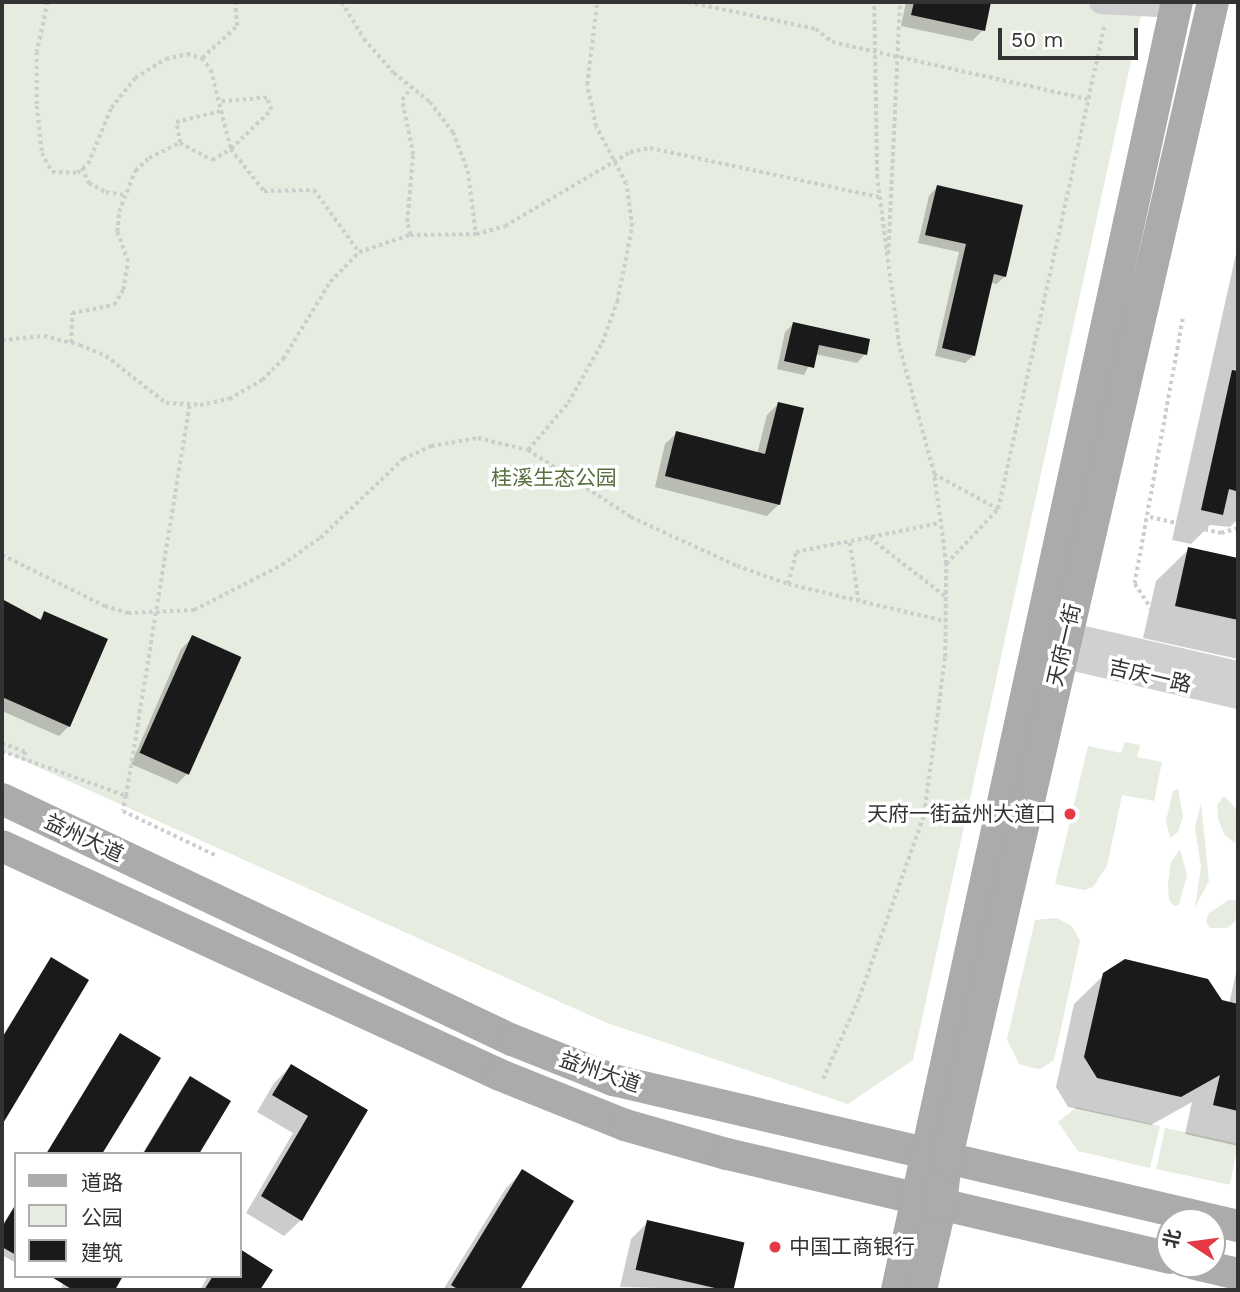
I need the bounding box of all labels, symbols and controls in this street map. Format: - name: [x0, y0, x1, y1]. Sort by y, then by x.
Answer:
- scale bar: [1002, 14, 1142, 58]
- text: 50 m: [1011, 27, 1063, 52]
- park label: 桂溪生态公园: [491, 465, 617, 491]
- street label: 天府一街: [1042, 601, 1086, 689]
- street label: 吉庆一路: [1106, 654, 1194, 698]
- place label: 天府一街益州大道口: [867, 801, 1056, 827]
- marker: 天府一街益州大道口: [1062, 806, 1078, 822]
- street label: 益州大道: [41, 809, 127, 867]
- street label: 益州大道: [556, 1046, 644, 1098]
- legend: [14, 1152, 242, 1278]
- text: 道路: [81, 1170, 123, 1195]
- text: 公园: [81, 1205, 123, 1230]
- north arrow: [1156, 1208, 1226, 1278]
- text: 北: [1159, 1227, 1185, 1250]
- place label: 中国工商银行: [789, 1234, 915, 1260]
- marker: 中国工商银行: [767, 1239, 783, 1255]
- text: 建筑: [81, 1240, 123, 1265]

